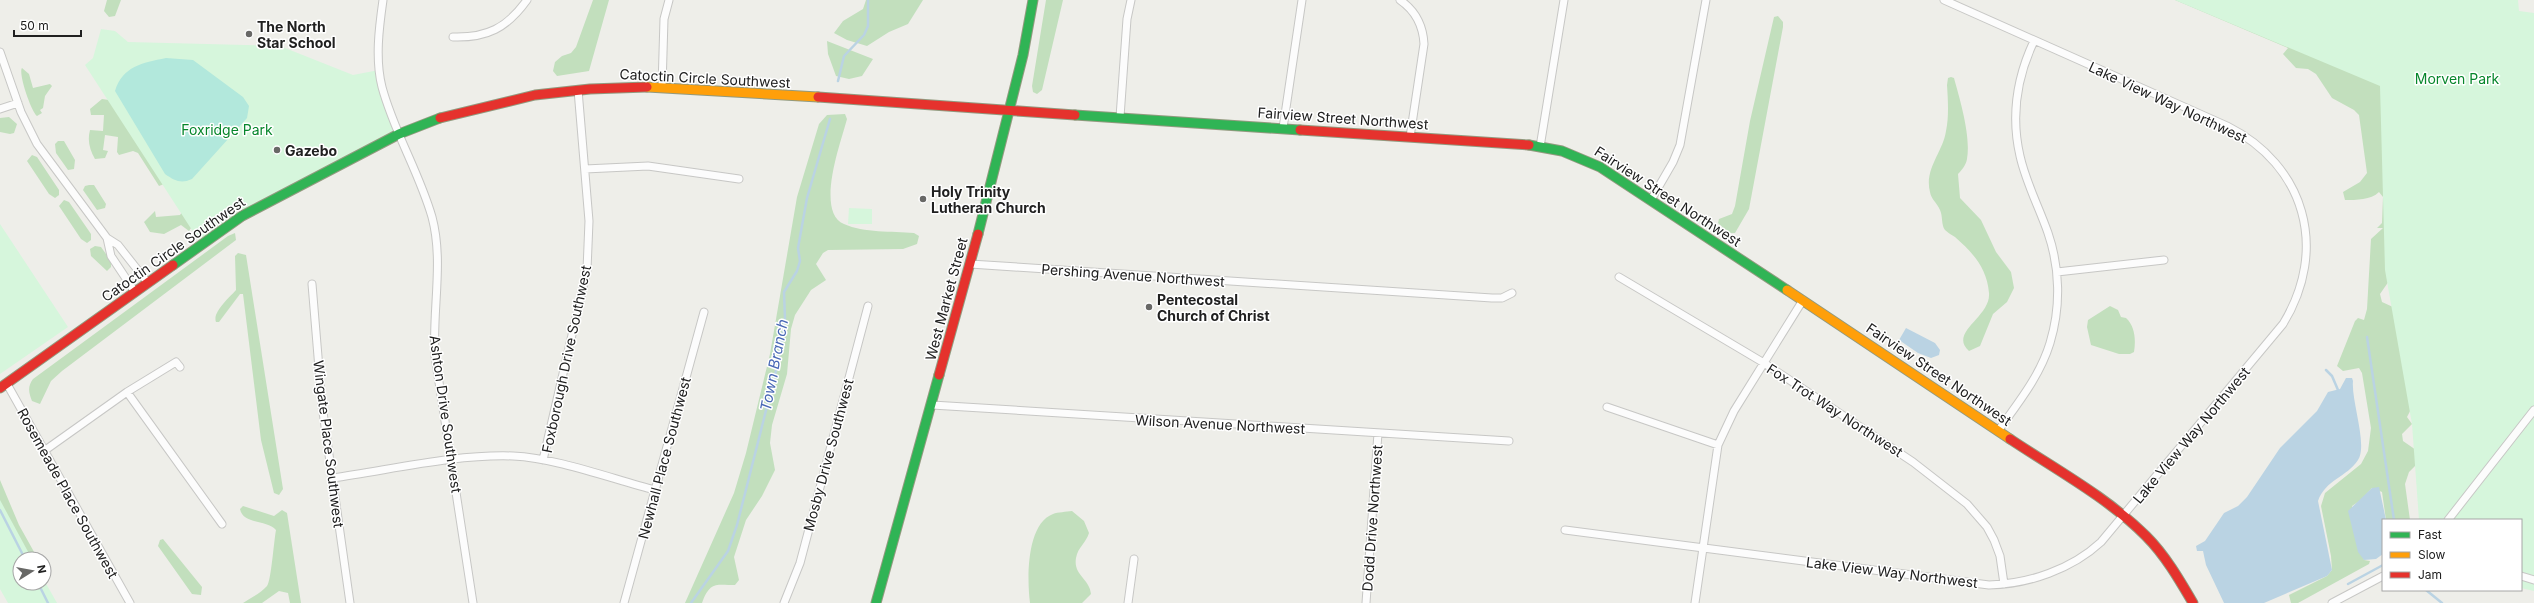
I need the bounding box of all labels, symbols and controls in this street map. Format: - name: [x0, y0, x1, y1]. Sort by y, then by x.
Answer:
- scale bar: [14, 12, 81, 38]
- text: 50 m: [20, 18, 49, 33]
- place label: The North Star School: [257, 18, 336, 51]
- marker: The North Star School: [244, 29, 254, 39]
- street label: Lake View Way Northwest: [2086, 58, 2250, 146]
- street label: Catoctin Circle Southwest: [619, 65, 791, 91]
- park label: Morven Park: [2415, 70, 2500, 87]
- street label: Fairview Street Northwest: [1257, 104, 1429, 132]
- park label: Foxridge Park: [181, 121, 273, 138]
- place label: Gazebo: [285, 142, 338, 159]
- street label: Fairview Street Northwest: [1592, 142, 1745, 250]
- marker: Gazebo: [272, 145, 282, 155]
- place label: Holy Trinity Lutheran Church: [931, 183, 1046, 216]
- street label: Catoctin Circle Southwest: [98, 193, 248, 305]
- marker: Holy Trinity Lutheran Church: [918, 194, 928, 204]
- street label: West Market Street: [921, 235, 971, 362]
- street label: Pershing Avenue Northwest: [1041, 260, 1226, 290]
- street label: Foxborough Drive Southwest: [538, 263, 594, 454]
- place label: Pentecostal Church of Christ: [1157, 291, 1270, 324]
- marker: Pentecostal Church of Christ: [1144, 302, 1154, 312]
- water label: Town Branch: [756, 317, 792, 413]
- street label: Fairview Street Northwest: [1863, 319, 2015, 429]
- street label: Ashton Drive Southwest: [427, 334, 466, 494]
- street label: Wingate Place Southwest: [310, 359, 348, 529]
- street label: Fox Trot Way Northwest: [1764, 360, 1907, 461]
- street label: Lake View Way Northwest: [2129, 363, 2253, 507]
- street label: Newhall Place Southwest: [634, 375, 694, 541]
- street label: Mosby Drive Southwest: [799, 377, 857, 533]
- street label: Rosemeade Place Southwest: [14, 405, 122, 581]
- street label: Wilson Avenue Northwest: [1135, 411, 1306, 437]
- street label: Dodd Drive Northwest: [1358, 444, 1386, 592]
- legend: [2382, 519, 2522, 591]
- text: Fast: [2418, 527, 2442, 542]
- text: Slow: [2418, 547, 2446, 562]
- north arrow: [12, 551, 52, 591]
- street label: Lake View Way Northwest: [1805, 553, 1979, 591]
- text: N: [34, 564, 49, 575]
- text: Jam: [2418, 567, 2442, 582]

